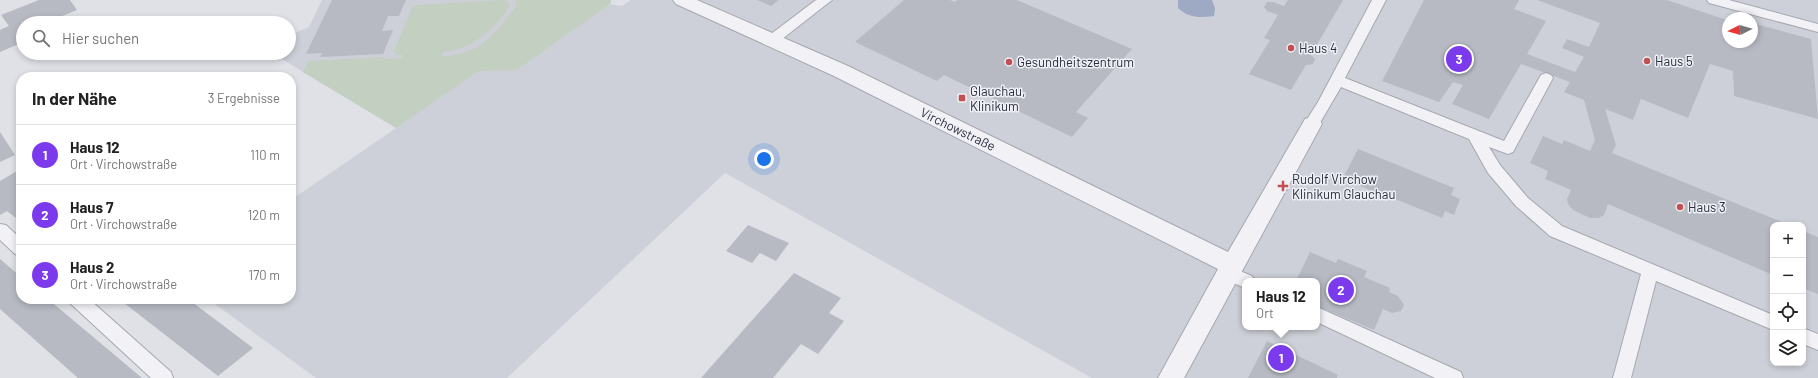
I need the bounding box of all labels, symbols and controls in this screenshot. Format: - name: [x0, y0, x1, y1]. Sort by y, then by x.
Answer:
- north arrow: [1722, 12, 1758, 48]
- search box: [16, 16, 296, 60]
- icon: search: [30, 27, 52, 49]
- text: Hier suchen: [62, 29, 139, 47]
- place label: Haus 4: [1299, 40, 1337, 56]
- marker: Haus 4: [1286, 43, 1296, 53]
- pin: 3: [1446, 44, 1472, 74]
- place label: Haus 5: [1655, 53, 1693, 69]
- place label: Gesundheitszentrum: [1017, 54, 1134, 70]
- marker: Haus 5: [1642, 56, 1652, 66]
- marker: Gesundheitszentrum: [1004, 57, 1014, 67]
- place label: Glauchau, Klinikum: [970, 83, 1025, 114]
- text: In der Nähe: [32, 88, 117, 108]
- text: 3 Ergebnisse: [208, 90, 280, 106]
- marker: Glauchau, Klinikum: [957, 93, 967, 103]
- street label: Virchowstraße: [918, 104, 998, 154]
- text: Haus 12: [70, 138, 120, 156]
- text: 1: [43, 147, 47, 163]
- text: 110 m: [250, 147, 280, 163]
- your location: [754, 149, 774, 169]
- text: Ort · Virchowstraße: [70, 156, 177, 172]
- place label: Rudolf Virchow Klinikum Glauchau: [1292, 171, 1395, 202]
- marker: Rudolf Virchow Klinikum Glauchau: [1277, 180, 1289, 192]
- text: Haus 7: [70, 198, 114, 216]
- place label: Haus 3: [1688, 199, 1726, 215]
- marker: Haus 3: [1675, 202, 1685, 212]
- text: 2: [41, 207, 49, 223]
- text: 120 m: [248, 207, 280, 223]
- text: Ort · Virchowstraße: [70, 216, 177, 232]
- map controls: [1770, 222, 1806, 366]
- button: +: [1770, 222, 1806, 258]
- text: Haus 2: [70, 258, 114, 276]
- button: −: [1770, 258, 1806, 294]
- text: 3: [41, 267, 49, 283]
- text: 170 m: [249, 267, 280, 283]
- pin: 2: [1328, 275, 1354, 305]
- text: Ort · Virchowstraße: [70, 276, 177, 292]
- popup: [1242, 278, 1320, 330]
- text: Haus 12: [1256, 287, 1306, 305]
- button: locate: [1770, 294, 1806, 330]
- text: Ort: [1256, 305, 1274, 321]
- button: layers: [1770, 330, 1806, 366]
- pin: 1: [1268, 343, 1294, 373]

